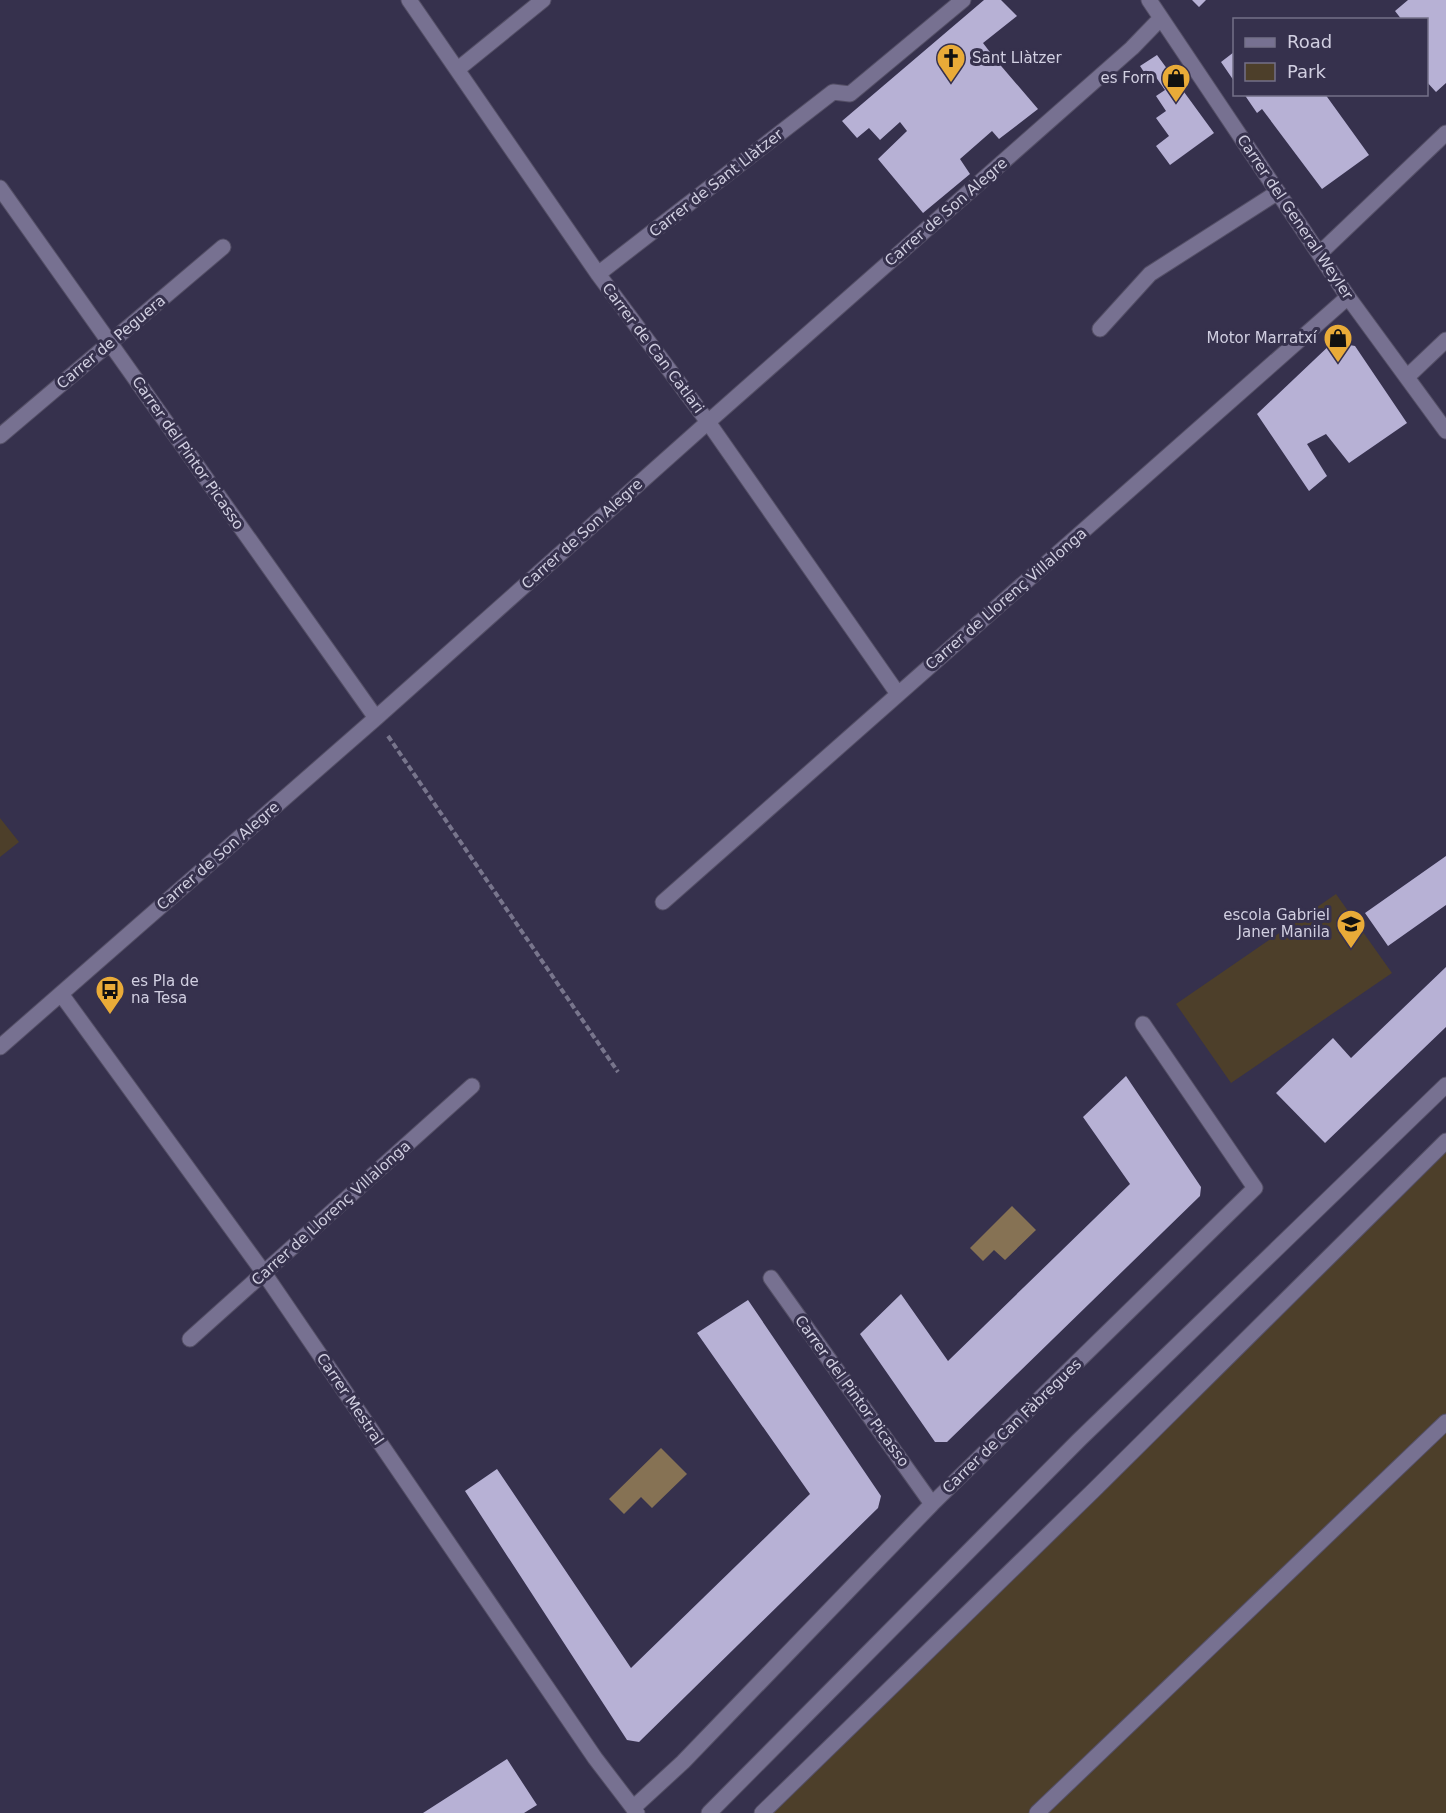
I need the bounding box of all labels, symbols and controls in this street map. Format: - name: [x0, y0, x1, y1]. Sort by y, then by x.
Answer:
- legend: [1233, 18, 1428, 96]
- text: Road: [1287, 31, 1332, 52]
- church icon: Sant Llàtzer: [935, 42, 967, 84]
- place label: Sant Llàtzer: [972, 49, 1063, 67]
- text: Park: [1287, 61, 1326, 82]
- shop icon: es Forn: [1160, 62, 1192, 104]
- place label: es Forn: [1101, 69, 1155, 87]
- street label: Carrer de Sant Llàtzer: [646, 125, 787, 241]
- street label: Carrer del General Weyler: [1233, 131, 1357, 303]
- street label: Carrer de Son Alegre: [881, 154, 1011, 270]
- street label: Carrer de Can Catlari: [598, 279, 708, 417]
- street label: Carrer de Peguera: [53, 291, 169, 393]
- shop icon: Motor Marratxí: [1322, 322, 1354, 364]
- place label: Motor Marratxí: [1207, 329, 1318, 347]
- street label: Carrer del Pintor Picasso: [128, 373, 248, 533]
- street label: Carrer de Son Alegre: [518, 475, 646, 593]
- street label: Carrer de Llorenç Villalonga: [922, 524, 1090, 674]
- street label: Carrer de Son Alegre: [153, 798, 283, 914]
- place label: escola Gabriel Janer Manila: [1223, 906, 1330, 941]
- school or university icon: escola Gabriel Janer Manila: [1335, 908, 1367, 950]
- place label: es Pla de na Tesa: [131, 972, 199, 1007]
- bus stop icon: es Pla de na Tesa: [94, 974, 126, 1016]
- street label: Carrer de Llorenç Villalonga: [248, 1137, 414, 1289]
- street label: Carrer del Pintor Picasso: [791, 1312, 913, 1470]
- street label: Carrer Mestral: [313, 1350, 387, 1448]
- street label: Carrer de Can Fàbregues: [939, 1355, 1085, 1497]

